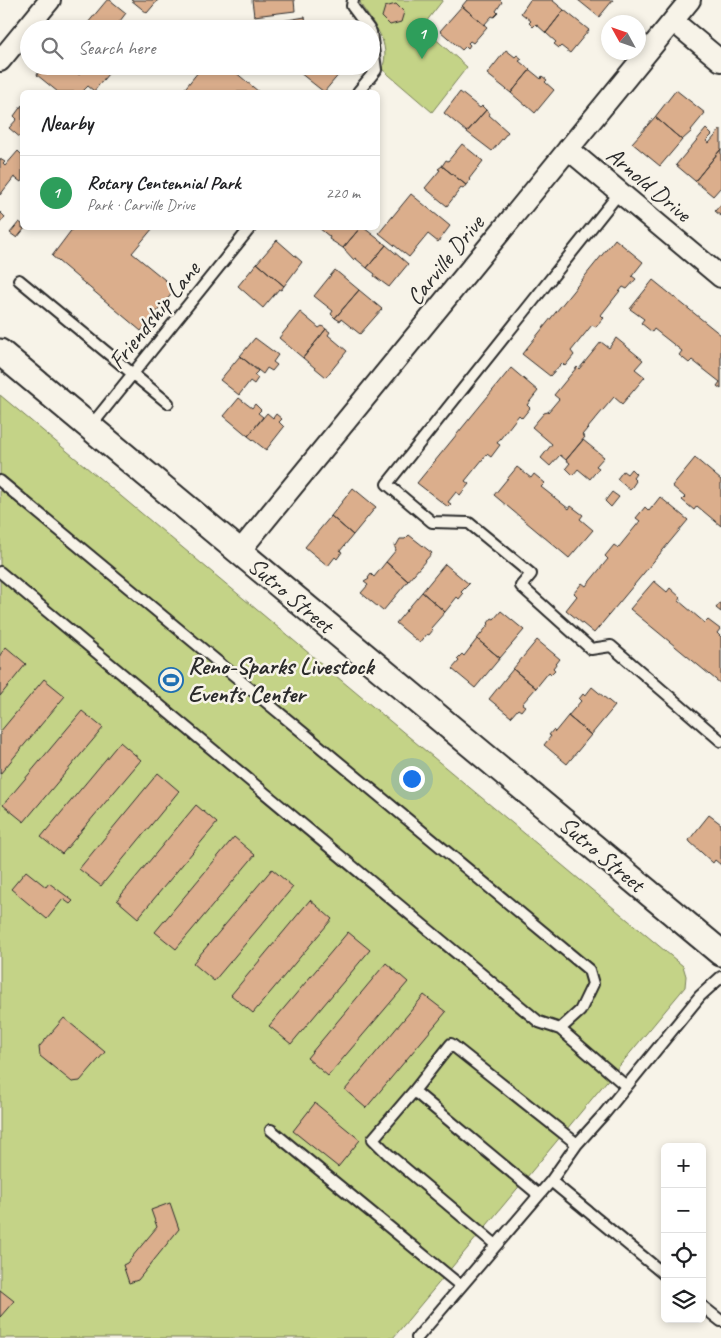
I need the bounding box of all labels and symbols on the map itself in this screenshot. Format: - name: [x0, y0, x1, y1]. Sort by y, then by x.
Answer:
- north arrow: [601, 15, 646, 60]
- pin: 1: [406, 18, 438, 59]
- street label: Arnold Drive: [600, 140, 699, 230]
- street label: Carville Drive: [400, 207, 492, 311]
- street label: Friendship Lane: [102, 253, 208, 375]
- street label: Sutro Street: [242, 550, 342, 641]
- place label: Reno-Sparks Livestock Events Center: [188, 651, 375, 709]
- sports icon: Reno-Sparks Livestock Events Center: [158, 667, 184, 693]
- your location: [399, 766, 425, 792]
- street label: Sutro Street: [553, 809, 653, 900]

